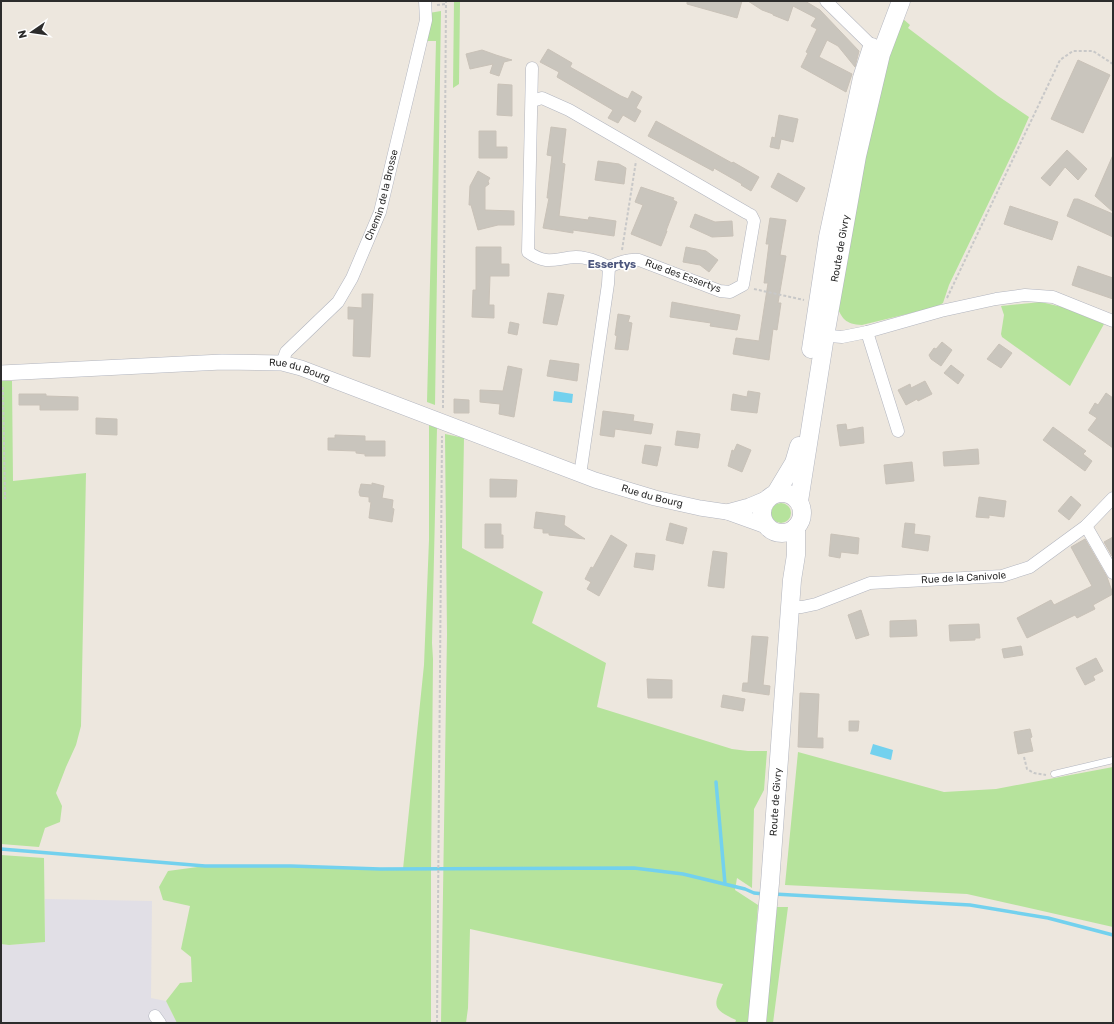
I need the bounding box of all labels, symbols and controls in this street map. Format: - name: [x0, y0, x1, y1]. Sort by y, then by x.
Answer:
- north arrow: [12, 12, 52, 52]
- text: N: [16, 29, 30, 39]
- street label: Chemin de la Brosse: [363, 148, 401, 243]
- street label: Route de Givry: [829, 213, 853, 283]
- street label: Rue des Essertys: [643, 257, 723, 295]
- district label: Essertys: [588, 258, 636, 271]
- street label: Rue du Bourg: [269, 357, 332, 385]
- street label: Rue du Bourg: [620, 482, 684, 510]
- street label: Rue de la Canivole: [921, 569, 1008, 586]
- street label: Route de Givry: [767, 767, 784, 836]

